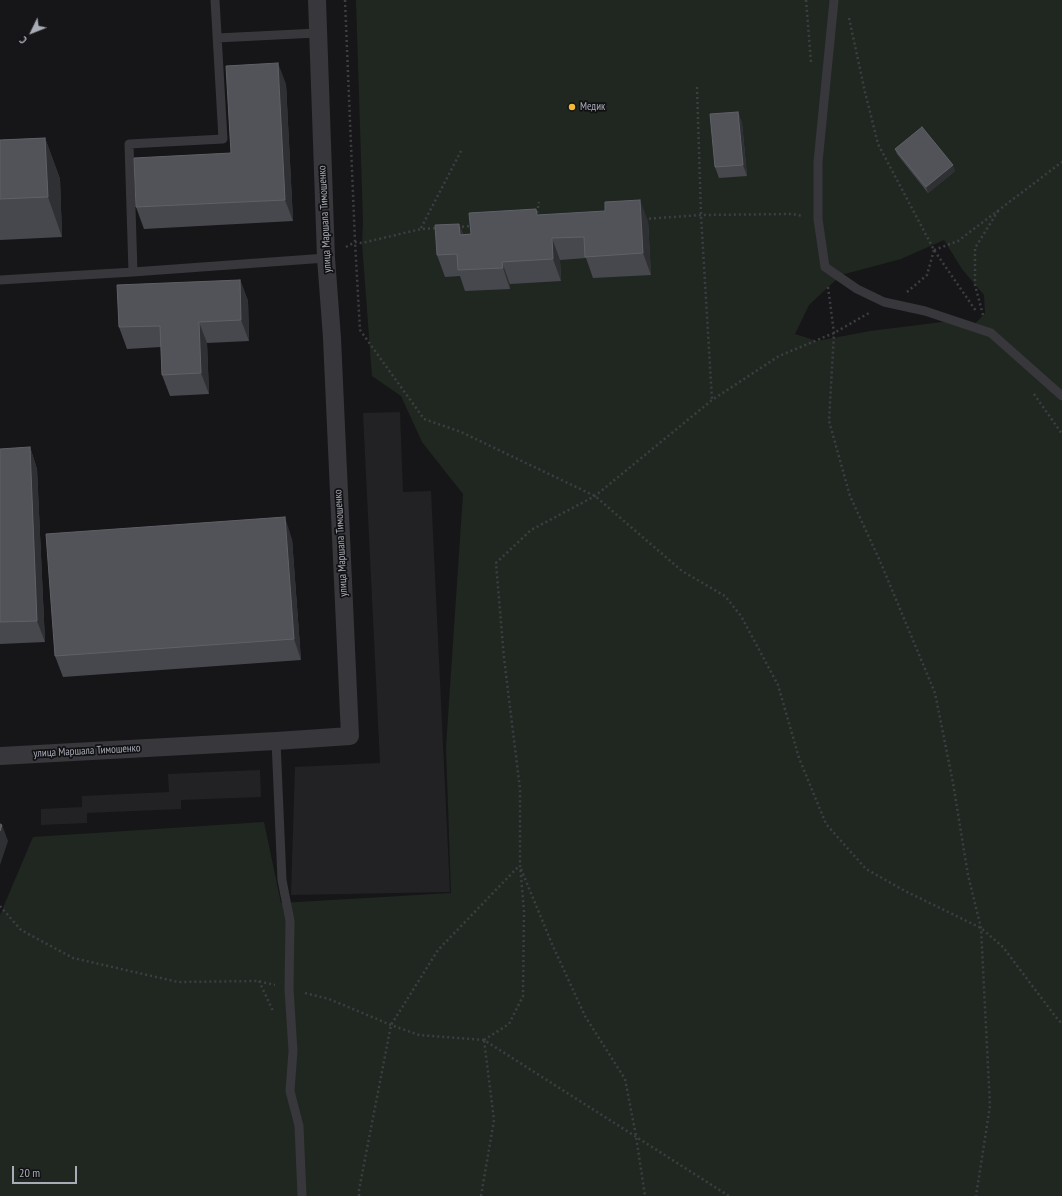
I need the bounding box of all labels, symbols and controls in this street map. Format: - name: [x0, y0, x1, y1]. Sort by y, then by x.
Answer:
- north arrow: [12, 12, 52, 52]
- text: С: [16, 34, 30, 47]
- place label: Медик: [580, 100, 605, 114]
- marker: Медик: [567, 102, 577, 112]
- street label: улица Маршала Тимошенко: [316, 165, 334, 273]
- street label: улица Маршала Тимошенко: [332, 489, 350, 597]
- street label: улица Маршала Тимошенко: [33, 742, 141, 760]
- scale bar: [14, 1158, 79, 1184]
- text: 20 m: [19, 1165, 40, 1180]

